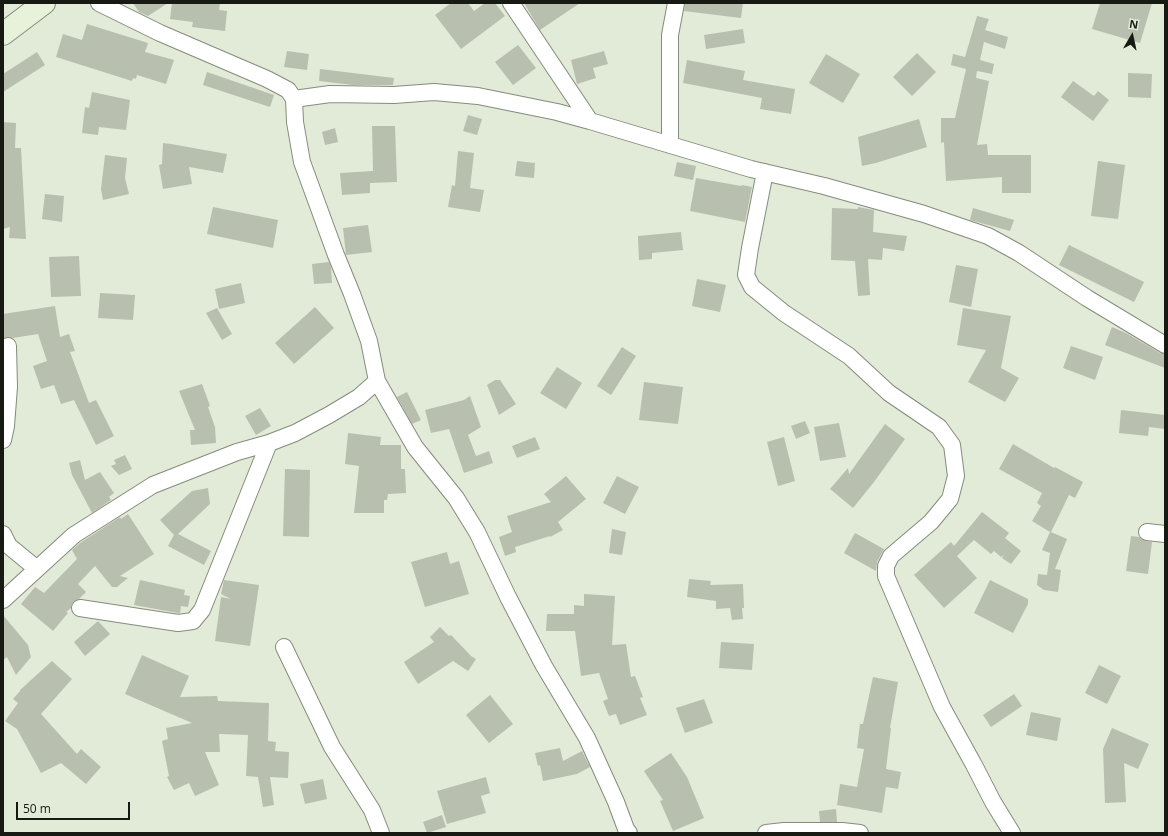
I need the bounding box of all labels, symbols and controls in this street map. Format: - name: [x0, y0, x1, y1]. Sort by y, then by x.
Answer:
- north arrow: [1112, 16, 1152, 56]
- text: N: [1128, 16, 1140, 32]
- scale bar: [18, 794, 132, 820]
- text: 50 m: [23, 800, 51, 817]

